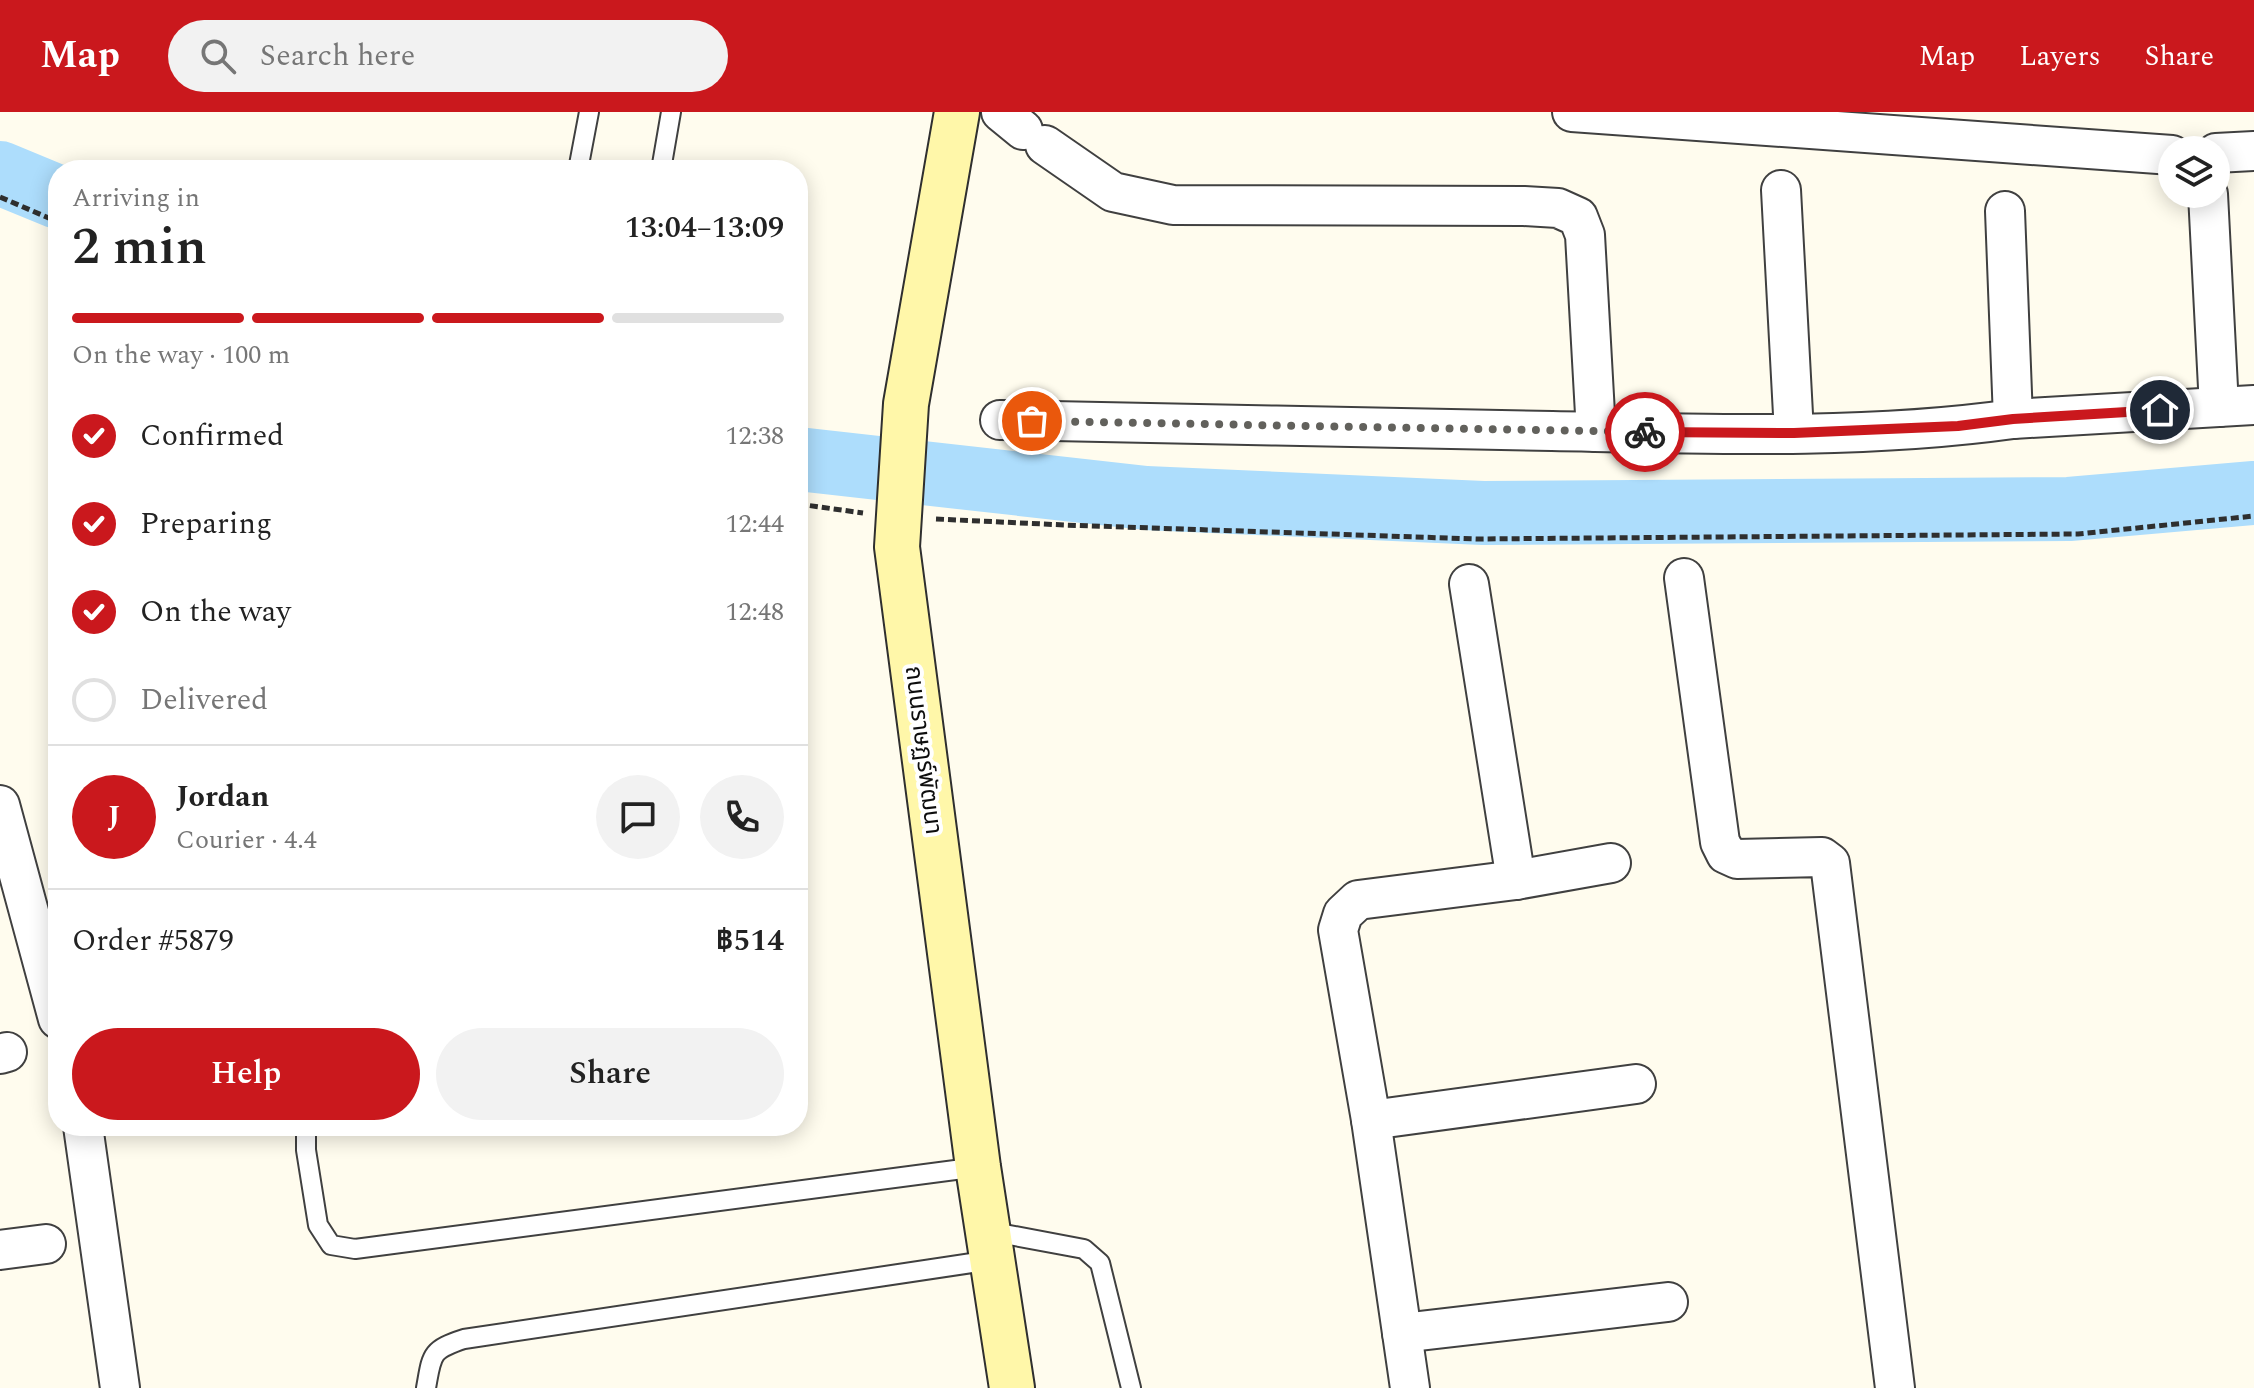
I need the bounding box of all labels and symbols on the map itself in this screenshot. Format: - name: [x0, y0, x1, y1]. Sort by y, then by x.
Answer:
- pin: [2126, 376, 2194, 444]
- pin: [998, 387, 1066, 455]
- courier: [1605, 392, 1685, 472]
- street label: ถนนราษฏร์พัฒนา: [895, 664, 951, 837]

